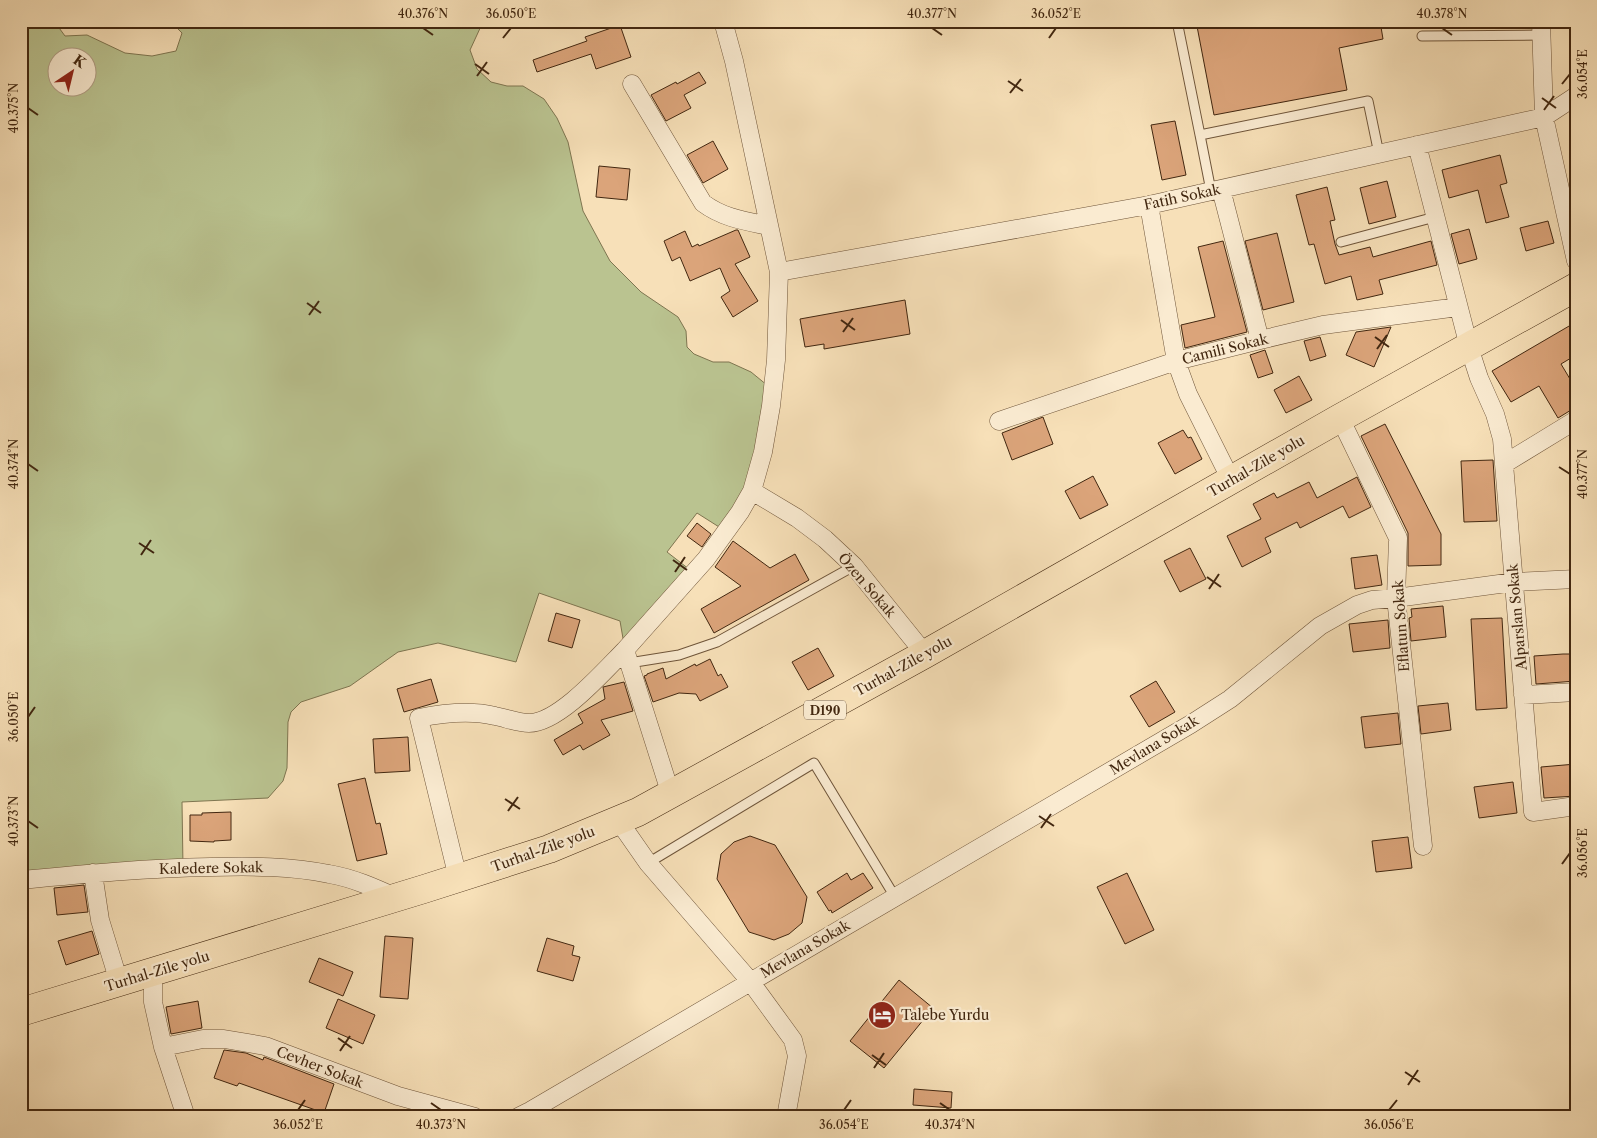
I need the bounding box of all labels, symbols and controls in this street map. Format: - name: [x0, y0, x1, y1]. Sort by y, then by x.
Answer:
- text: 40.376°N: [398, 6, 448, 21]
- text: 36.050°E: [486, 6, 536, 21]
- text: 40.377°N: [907, 6, 957, 21]
- text: 36.052°E: [1031, 6, 1081, 21]
- text: 40.378°N: [1416, 6, 1468, 21]
- north arrow: [48, 48, 98, 98]
- text: 36.054°E: [1575, 49, 1590, 99]
- text: K: [70, 51, 90, 72]
- text: 40.375°N: [6, 83, 21, 133]
- street label: Fatih Sokak: [1142, 180, 1223, 214]
- street label: Camili Sokak: [1180, 329, 1271, 368]
- street label: Turhal-Zile yolu: [1204, 431, 1308, 501]
- text: 40.374°N: [6, 439, 21, 489]
- text: 40.377°N: [1575, 449, 1590, 499]
- street label: Özen Sokak: [834, 549, 900, 622]
- street label: Alparslan Sokak: [1503, 562, 1531, 672]
- street label: Eflatun Sokak: [1389, 578, 1413, 673]
- street label: Turhal-Zile yolu: [851, 632, 955, 700]
- text: 36.050°E: [6, 692, 21, 742]
- road number: D190: [804, 700, 846, 720]
- street label: Mevlana Sokak: [1106, 711, 1202, 779]
- text: 40.373°N: [6, 796, 21, 846]
- street label: Turhal-Zile yolu: [489, 822, 598, 876]
- text: 36.056°E: [1575, 828, 1590, 878]
- street label: Kaledere Sokak: [159, 858, 264, 878]
- street label: Mevlana Sokak: [757, 916, 854, 982]
- street label: Turhal-Zile yolu: [102, 946, 212, 996]
- hotel icon: Talebe Yurdu: [867, 1000, 897, 1030]
- place label: Talebe Yurdu: [901, 1006, 990, 1024]
- street label: Cevher Sokak: [274, 1042, 367, 1092]
- text: 36.052°E: [273, 1117, 323, 1132]
- text: 40.373°N: [416, 1117, 466, 1132]
- text: 36.054°E: [819, 1117, 869, 1132]
- text: 40.374°N: [925, 1117, 975, 1132]
- text: 36.056°E: [1364, 1117, 1414, 1132]

